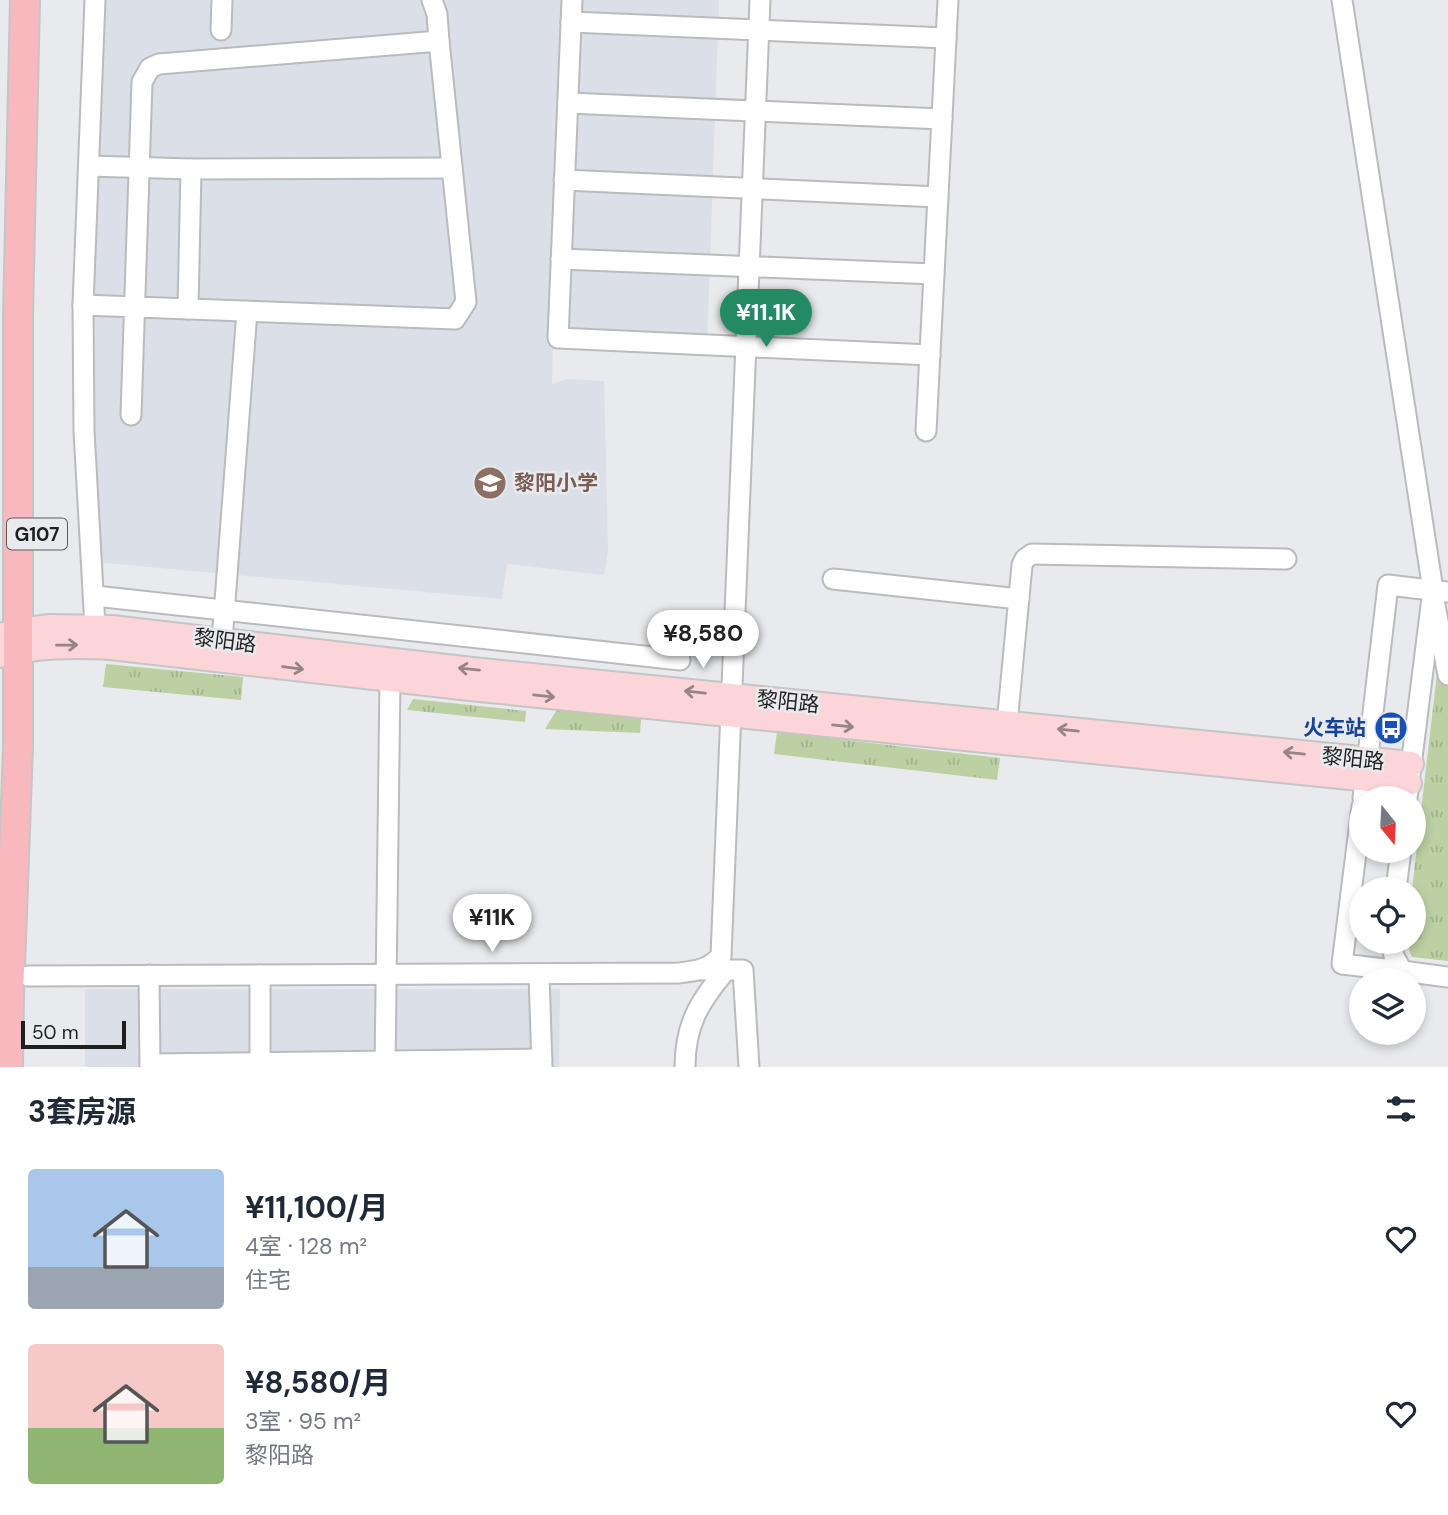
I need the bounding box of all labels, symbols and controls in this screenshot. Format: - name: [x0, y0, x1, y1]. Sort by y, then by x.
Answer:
- pin: ¥11.1K: [709, 290, 823, 349]
- text: ¥11.1K: [736, 297, 796, 327]
- school or university icon: 黎阳小学: [471, 464, 509, 502]
- place label: 黎阳小学: [514, 469, 598, 497]
- road number: G107: [7, 519, 67, 550]
- pin: ¥8,580: [646, 610, 760, 670]
- text: ¥8,580: [663, 618, 743, 648]
- street label: 黎阳路: [192, 623, 258, 659]
- one-way arrow: [55, 639, 78, 652]
- one-way arrow: [282, 662, 304, 675]
- one-way arrow: [458, 663, 480, 676]
- one-way arrow: [684, 685, 707, 698]
- street label: 黎阳路: [755, 685, 821, 719]
- one-way arrow: [532, 690, 555, 703]
- bus stop icon: 火车站: [1372, 709, 1410, 747]
- place label: 火车站: [1303, 714, 1366, 742]
- one-way arrow: [832, 720, 854, 733]
- one-way arrow: [1057, 723, 1079, 736]
- street label: 黎阳路: [1320, 742, 1386, 776]
- one-way arrow: [1283, 746, 1306, 759]
- north arrow: [1349, 786, 1426, 863]
- map controls: [1349, 786, 1426, 1045]
- button: locate: [1349, 877, 1426, 954]
- pin: ¥11K: [451, 894, 533, 954]
- text: ¥11K: [469, 902, 515, 932]
- button: layers: [1349, 968, 1426, 1045]
- scale bar: [21, 1018, 126, 1050]
- text: 50 m: [32, 1020, 79, 1045]
- icon: filters: [1382, 1090, 1420, 1128]
- text: 3套房源: [28, 1092, 136, 1131]
- text: ¥11,100/月: [245, 1188, 389, 1227]
- icon: home: [84, 1197, 168, 1281]
- icon: heart: [1382, 1220, 1420, 1258]
- text: 4室 · 128 m²: [245, 1231, 367, 1261]
- text: 住宅: [245, 1265, 291, 1295]
- text: ¥8,580/月: [245, 1363, 391, 1402]
- icon: home: [84, 1372, 168, 1456]
- icon: heart: [1382, 1395, 1420, 1433]
- text: 3室 · 95 m²: [245, 1406, 361, 1436]
- text: 黎阳路: [245, 1440, 314, 1470]

